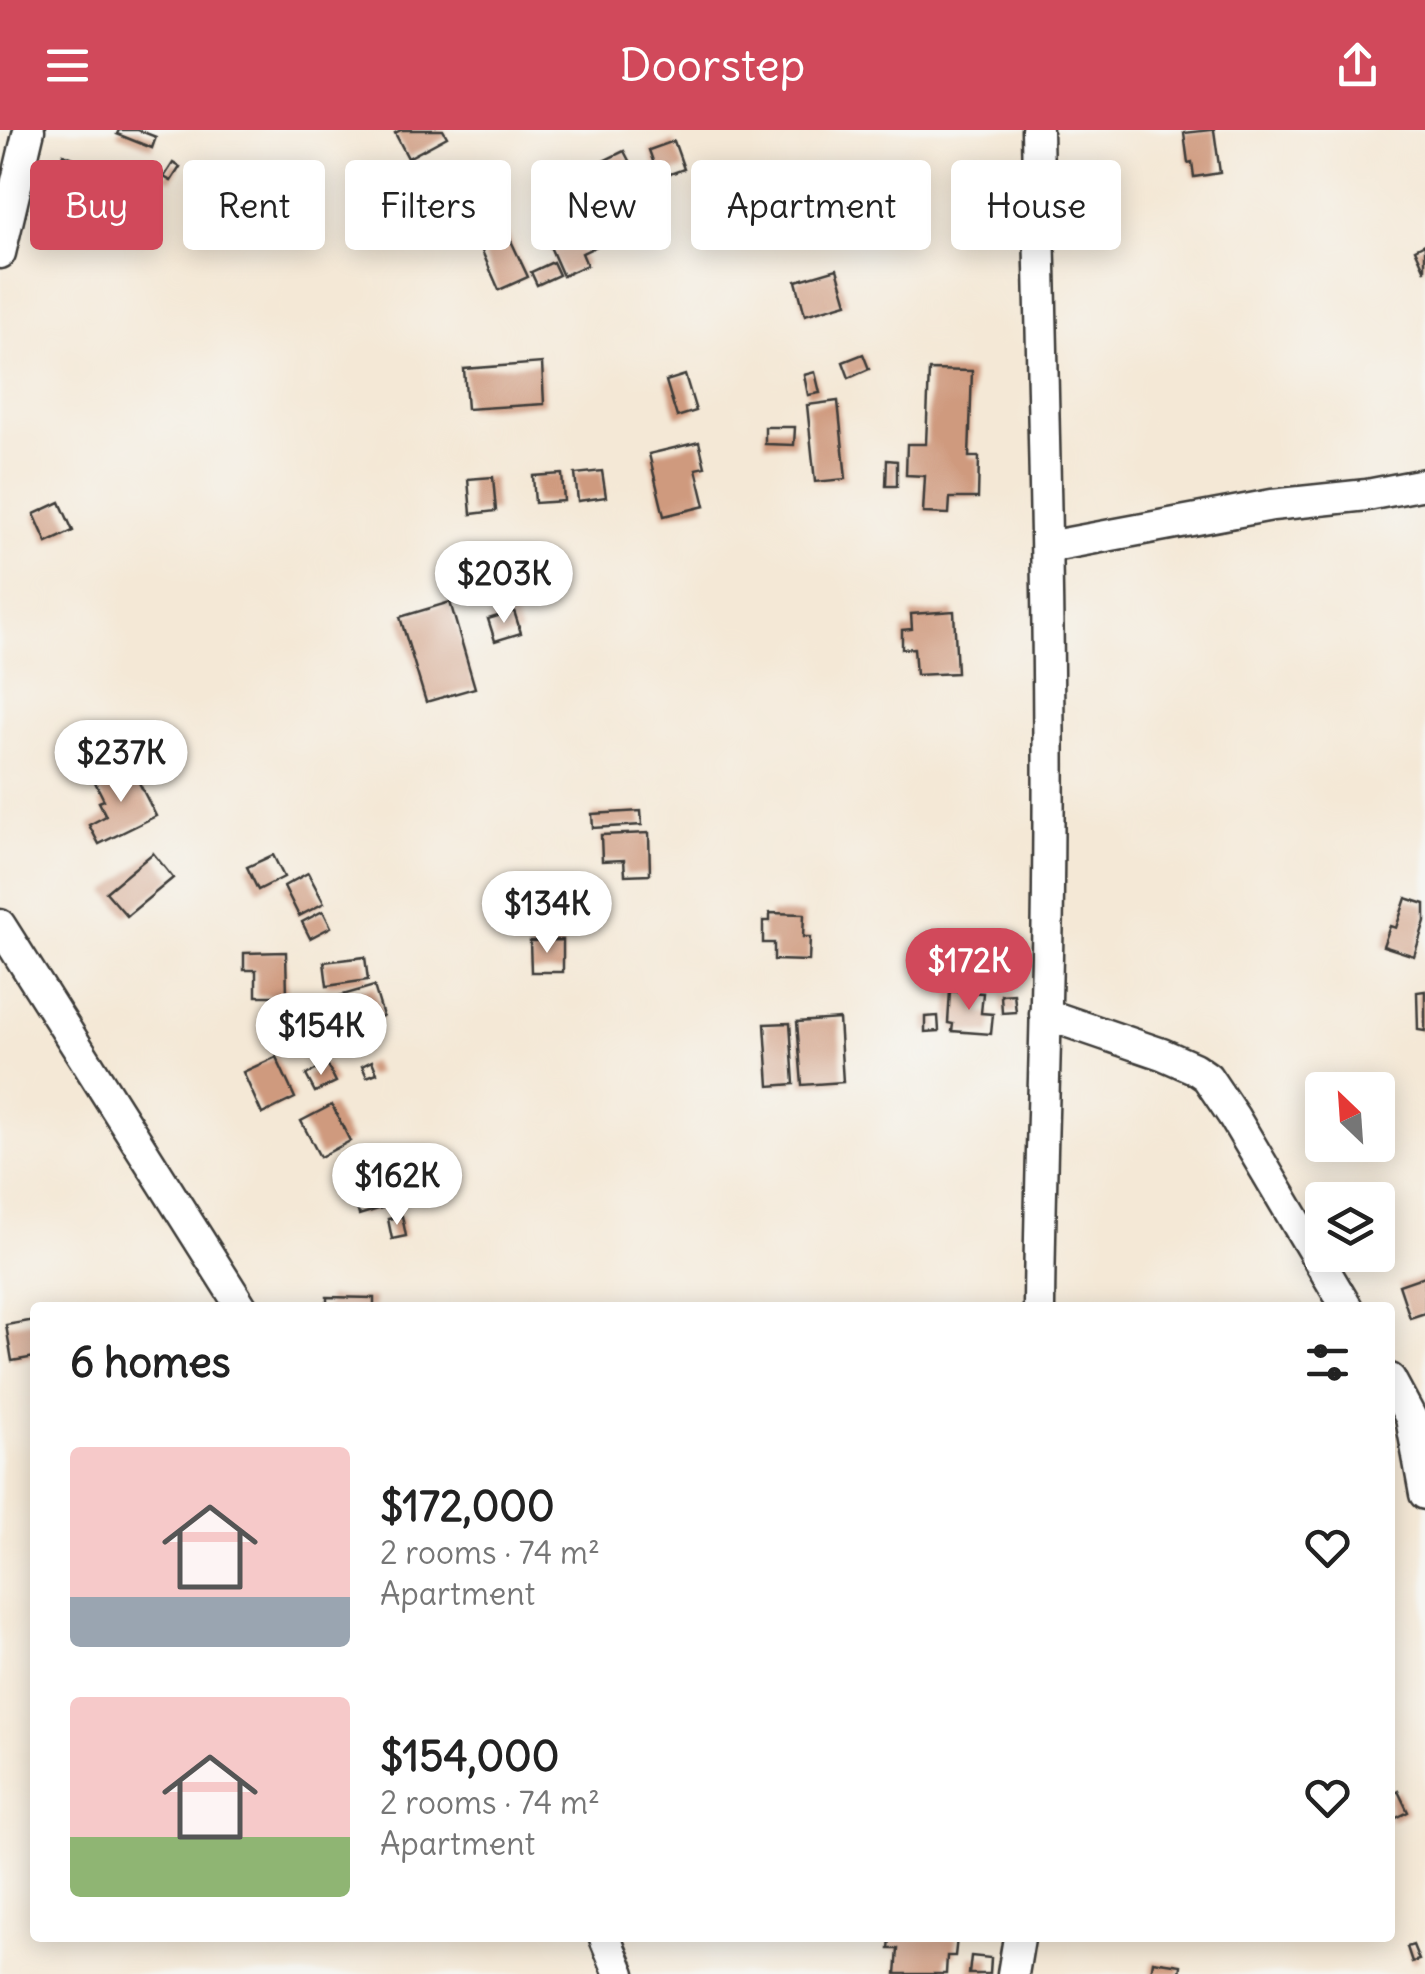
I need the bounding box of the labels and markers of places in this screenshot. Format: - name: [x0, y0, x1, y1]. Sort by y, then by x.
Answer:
- pin: $203K: [434, 541, 574, 626]
- pin: $237K: [51, 720, 191, 805]
- pin: $134K: [477, 871, 617, 956]
- pin: $172K: [899, 928, 1039, 1013]
- pin: $154K: [251, 993, 391, 1078]
- pin: $162K: [327, 1143, 467, 1228]

